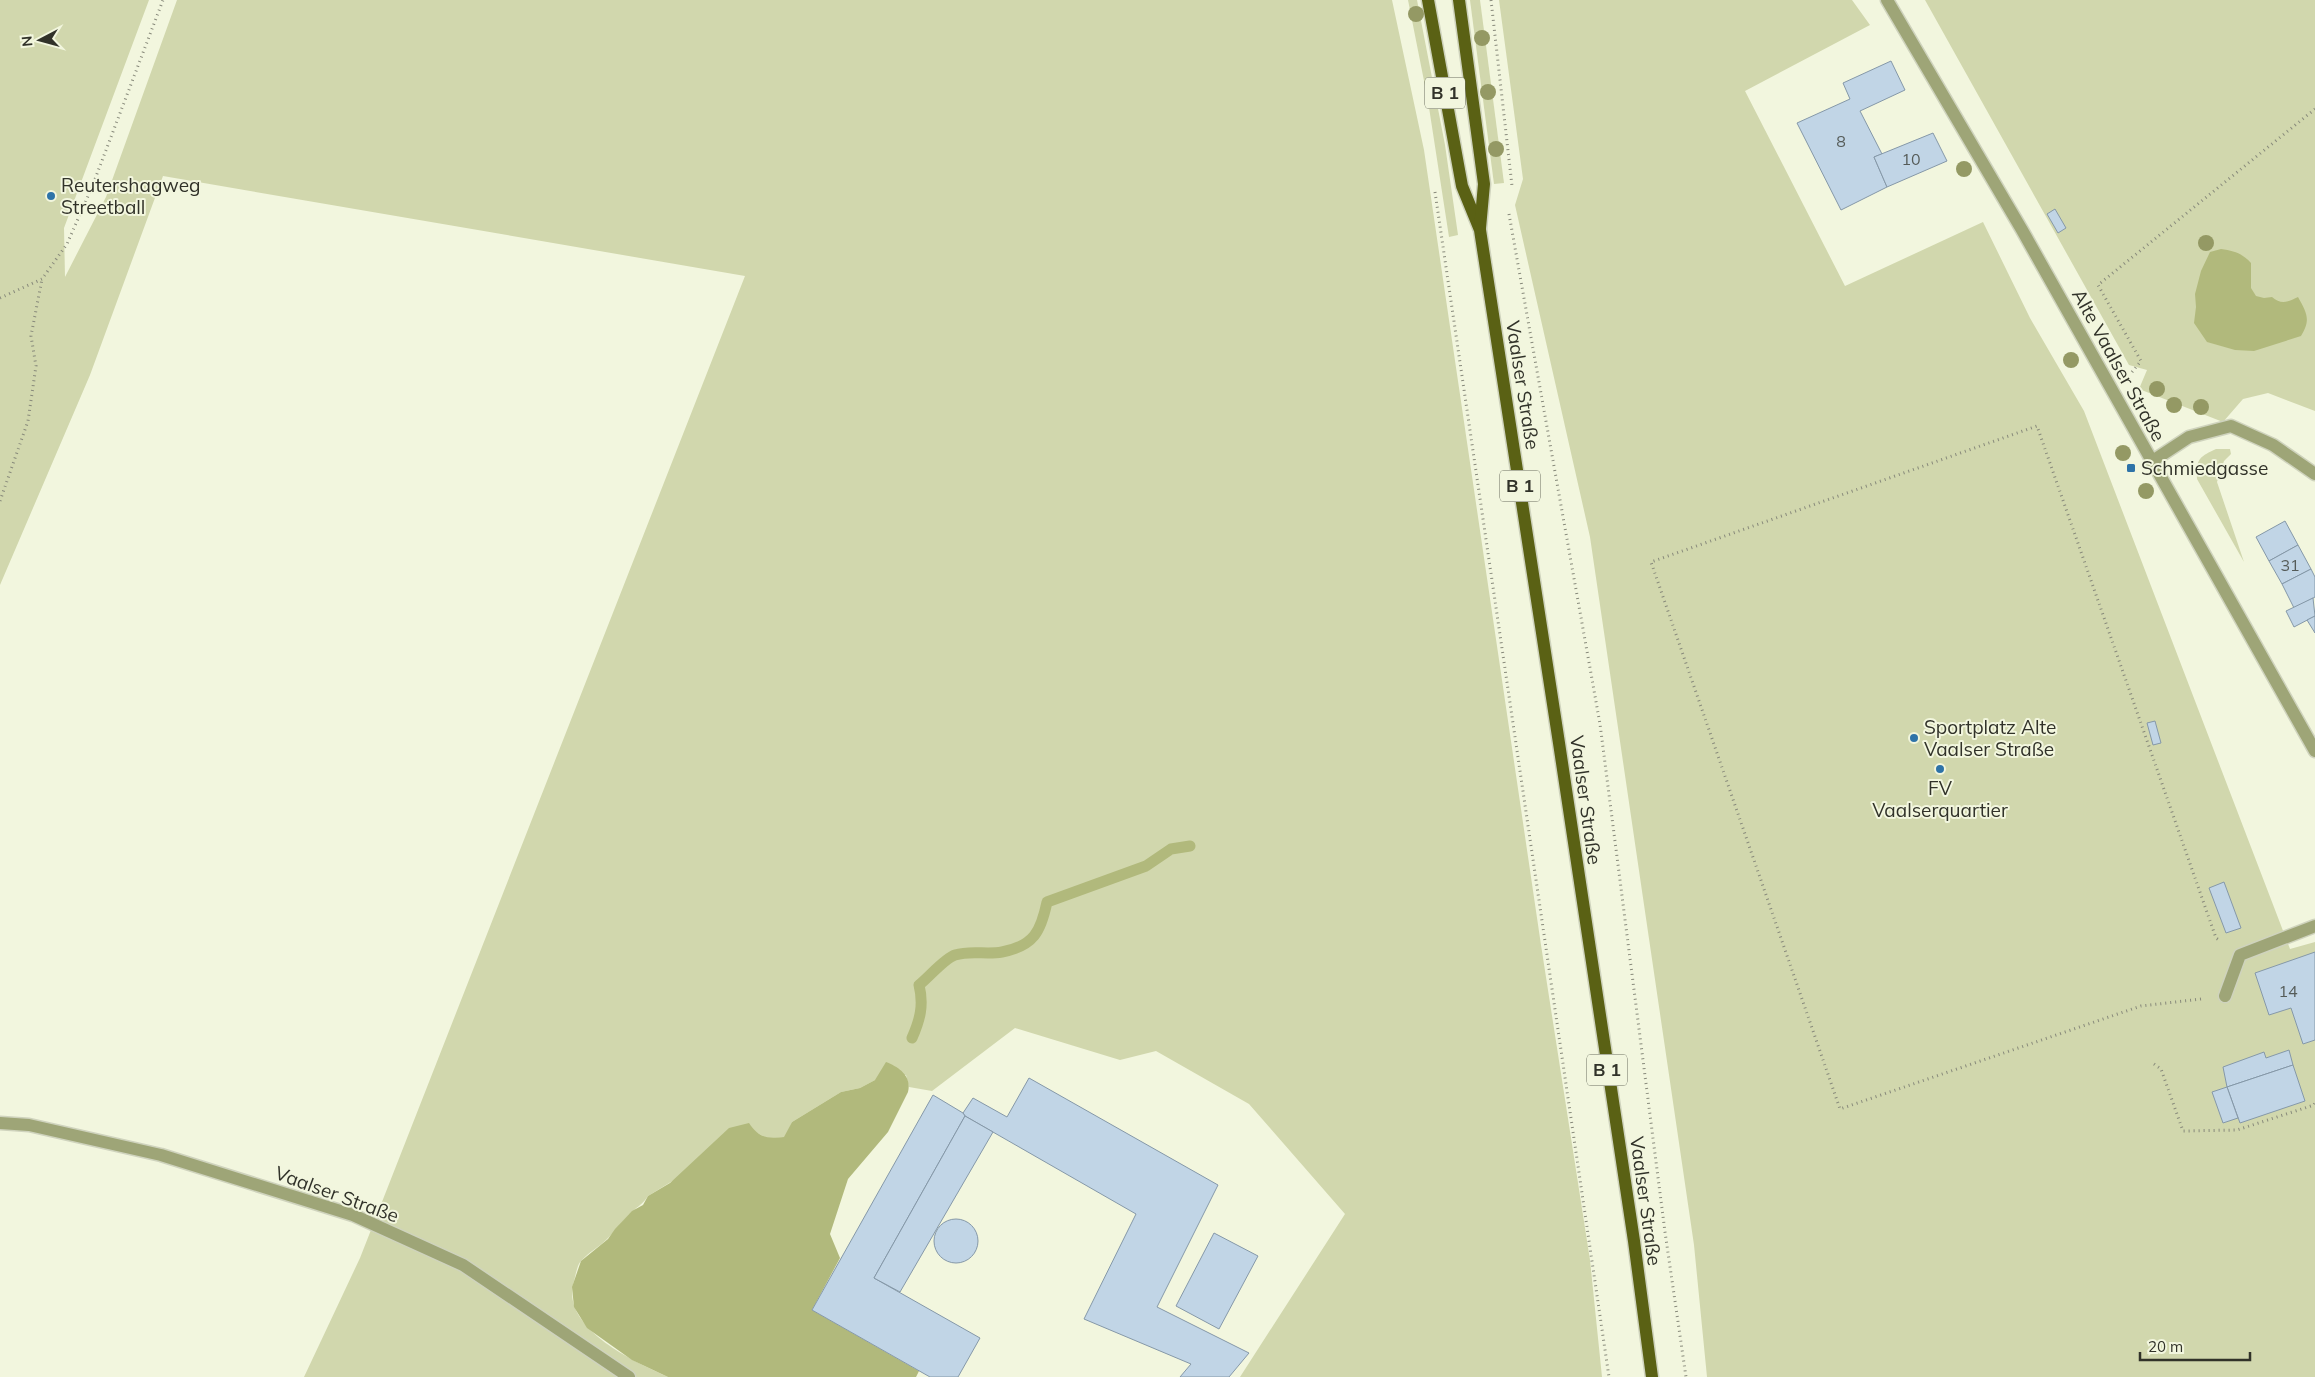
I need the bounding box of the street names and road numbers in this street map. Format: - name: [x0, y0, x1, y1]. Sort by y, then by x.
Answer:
- road number: B 1: [1425, 78, 1465, 109]
- street label: Alte Vaalser Straße: [2067, 285, 2171, 445]
- street label: Vaalser Straße: [1501, 319, 1545, 451]
- road number: B 1: [1500, 471, 1540, 502]
- street label: Vaalser Straße: [1565, 734, 1607, 866]
- road number: B 1: [1587, 1054, 1627, 1086]
- street label: Vaalser Straße: [1625, 1135, 1667, 1267]
- street label: Vaalser Straße: [272, 1160, 402, 1228]

